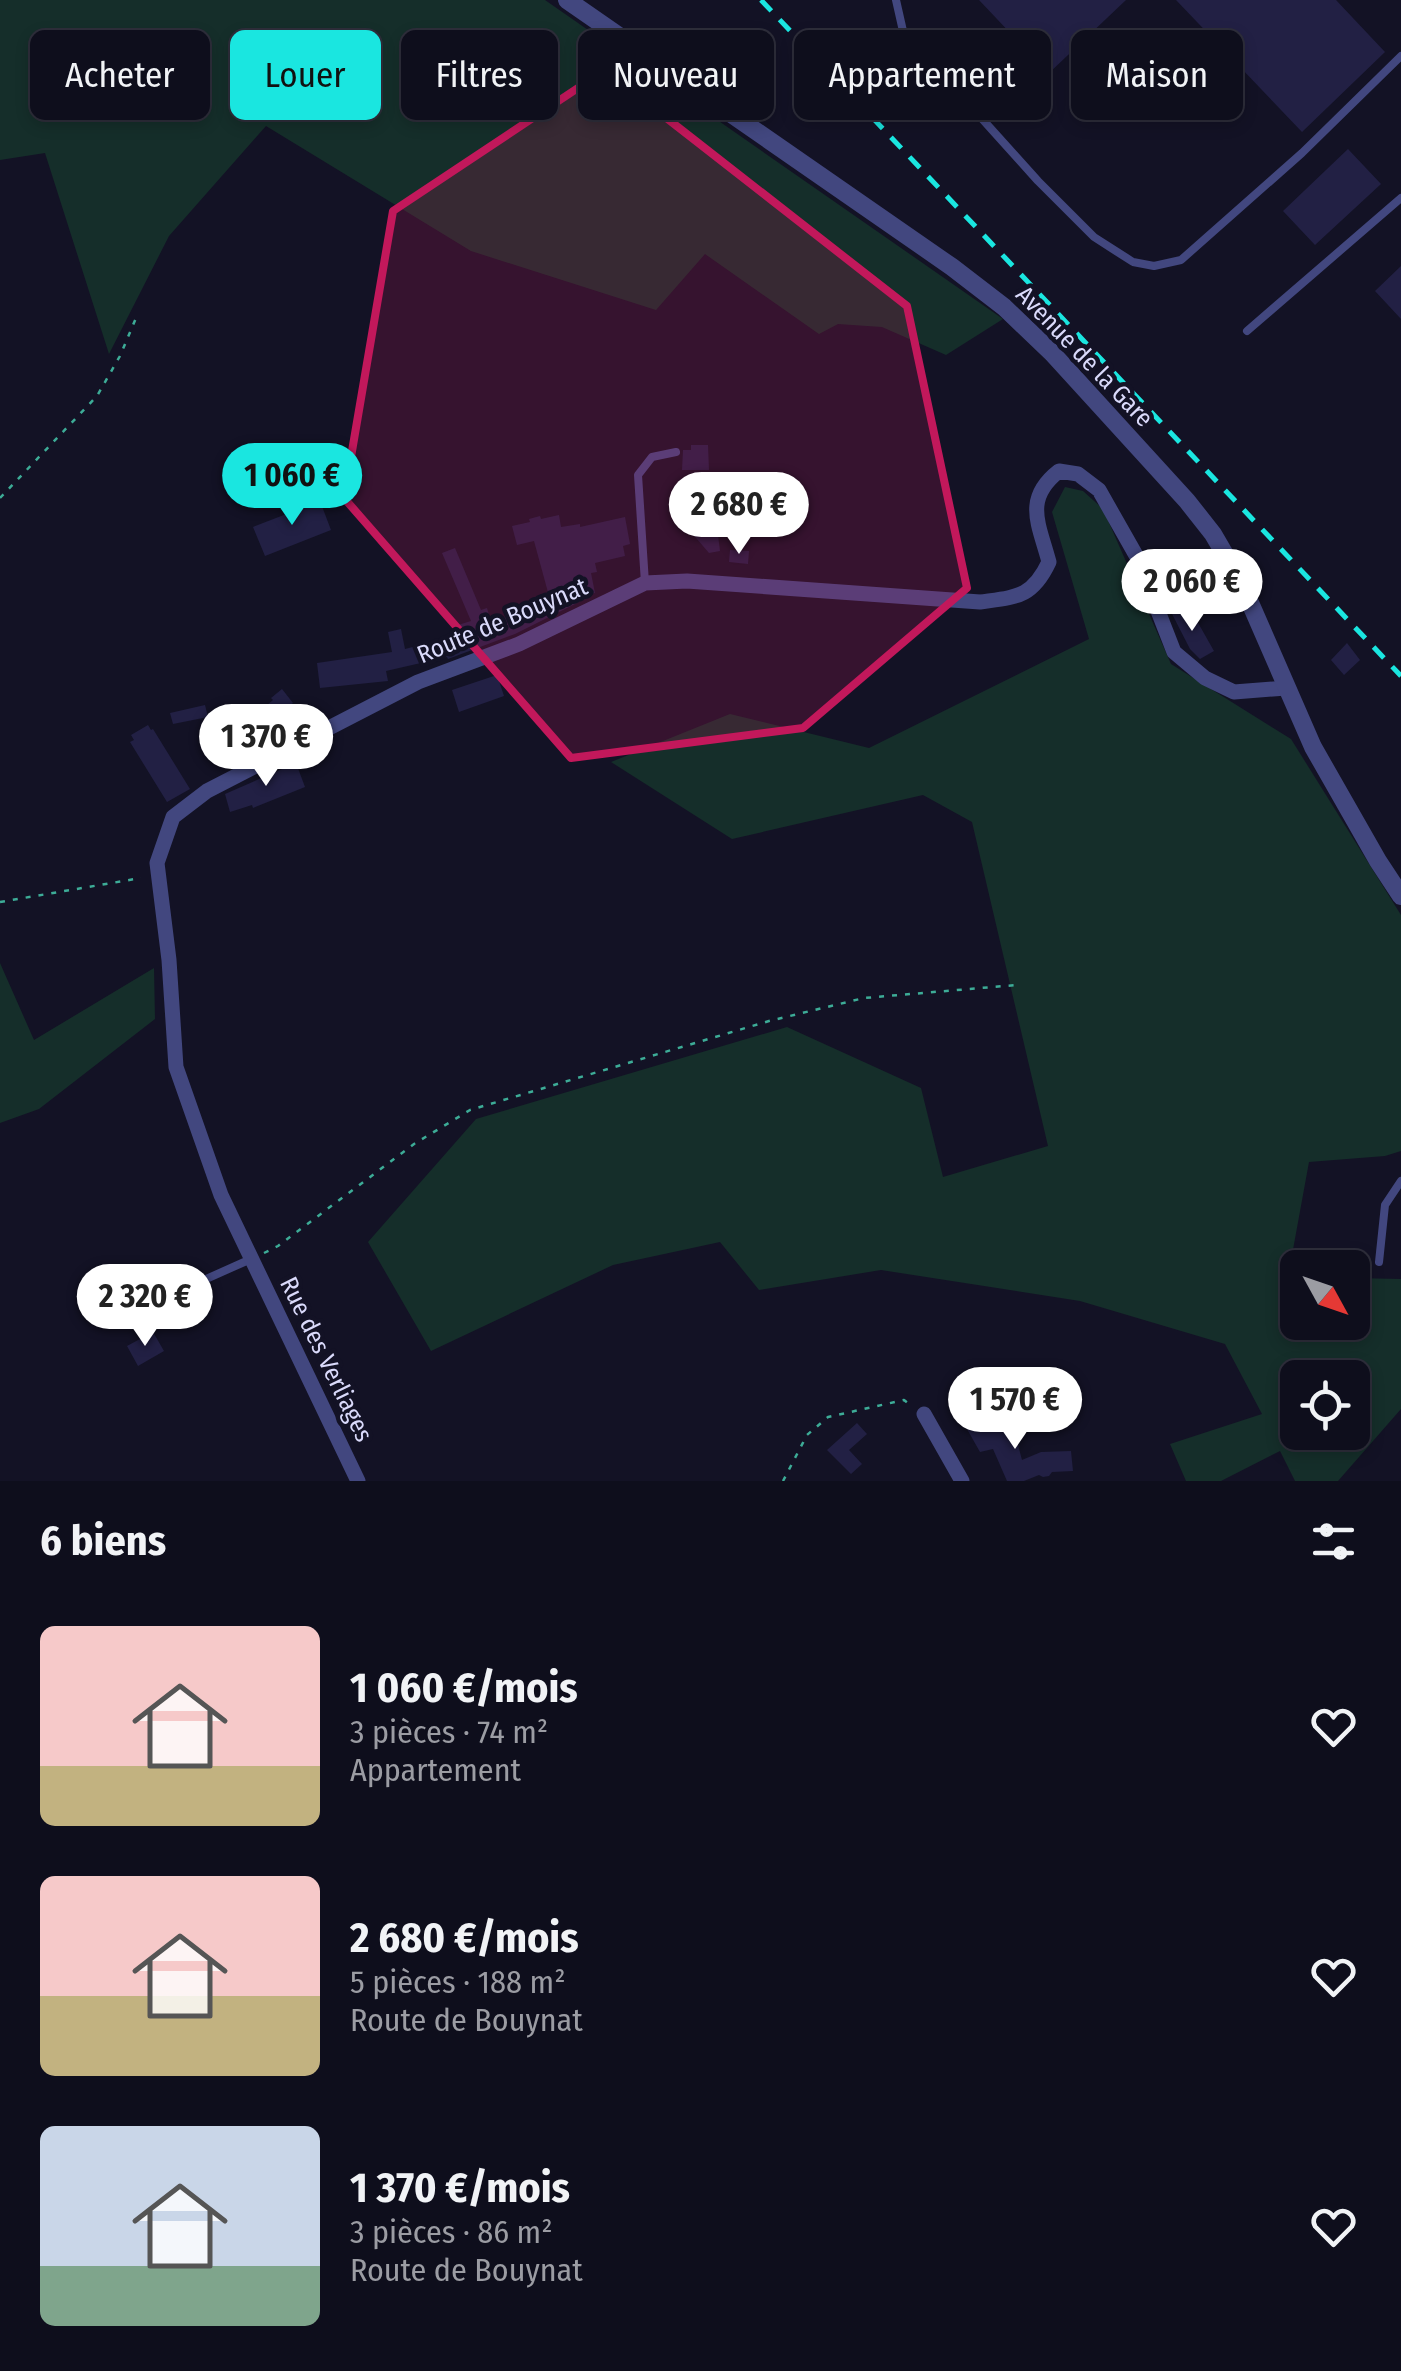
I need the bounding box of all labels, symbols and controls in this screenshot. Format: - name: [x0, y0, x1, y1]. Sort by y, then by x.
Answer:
- chip: Acheter: [30, 30, 210, 120]
- chip: Louer: [230, 30, 381, 120]
- chip: Filtres: [401, 30, 558, 120]
- chip: Nouveau: [578, 30, 774, 120]
- chip: Appartement: [794, 30, 1051, 120]
- chip: Maison: [1071, 30, 1243, 120]
- street label: Avenue de la Gare: [1010, 280, 1159, 433]
- pin: 1 060 €: [200, 443, 384, 528]
- text: 1 060 €: [244, 456, 340, 494]
- pin: 2 680 €: [647, 472, 831, 557]
- text: 2 680 €: [691, 485, 787, 523]
- pin: 2 060 €: [1100, 549, 1284, 634]
- text: 2 060 €: [1144, 562, 1240, 600]
- street label: Route de Bouynat: [413, 571, 593, 670]
- pin: 1 370 €: [174, 704, 358, 789]
- text: 1 370 €: [221, 717, 311, 755]
- north arrow: [1280, 1250, 1370, 1340]
- map controls: [1280, 1250, 1370, 1450]
- pin: 2 320 €: [53, 1264, 237, 1349]
- street label: Rue des Verliages: [273, 1272, 379, 1447]
- text: 2 320 €: [99, 1277, 191, 1315]
- button: locate: [1280, 1360, 1370, 1450]
- pin: 1 570 €: [923, 1367, 1107, 1452]
- text: 1 570 €: [970, 1380, 1060, 1418]
- icon: filters: [1306, 1514, 1361, 1569]
- text: 6 biens: [40, 1516, 166, 1566]
- text: 1 060 €/mois: [350, 1663, 578, 1713]
- icon: home: [120, 1666, 240, 1786]
- icon: heart: [1306, 1699, 1361, 1754]
- text: 3 pièces · 74 m²: [350, 1713, 548, 1751]
- text: Appartement: [350, 1751, 521, 1789]
- text: 2 680 €/mois: [350, 1913, 579, 1963]
- icon: home: [120, 1916, 240, 2036]
- icon: heart: [1306, 1949, 1361, 2004]
- text: 5 pièces · 188 m²: [350, 1963, 566, 2001]
- text: Route de Bouynat: [350, 2001, 583, 2039]
- text: 1 370 €/mois: [350, 2163, 570, 2213]
- icon: home: [120, 2166, 240, 2286]
- icon: heart: [1306, 2199, 1361, 2254]
- text: 3 pièces · 86 m²: [350, 2213, 553, 2251]
- text: Route de Bouynat: [350, 2251, 583, 2289]

